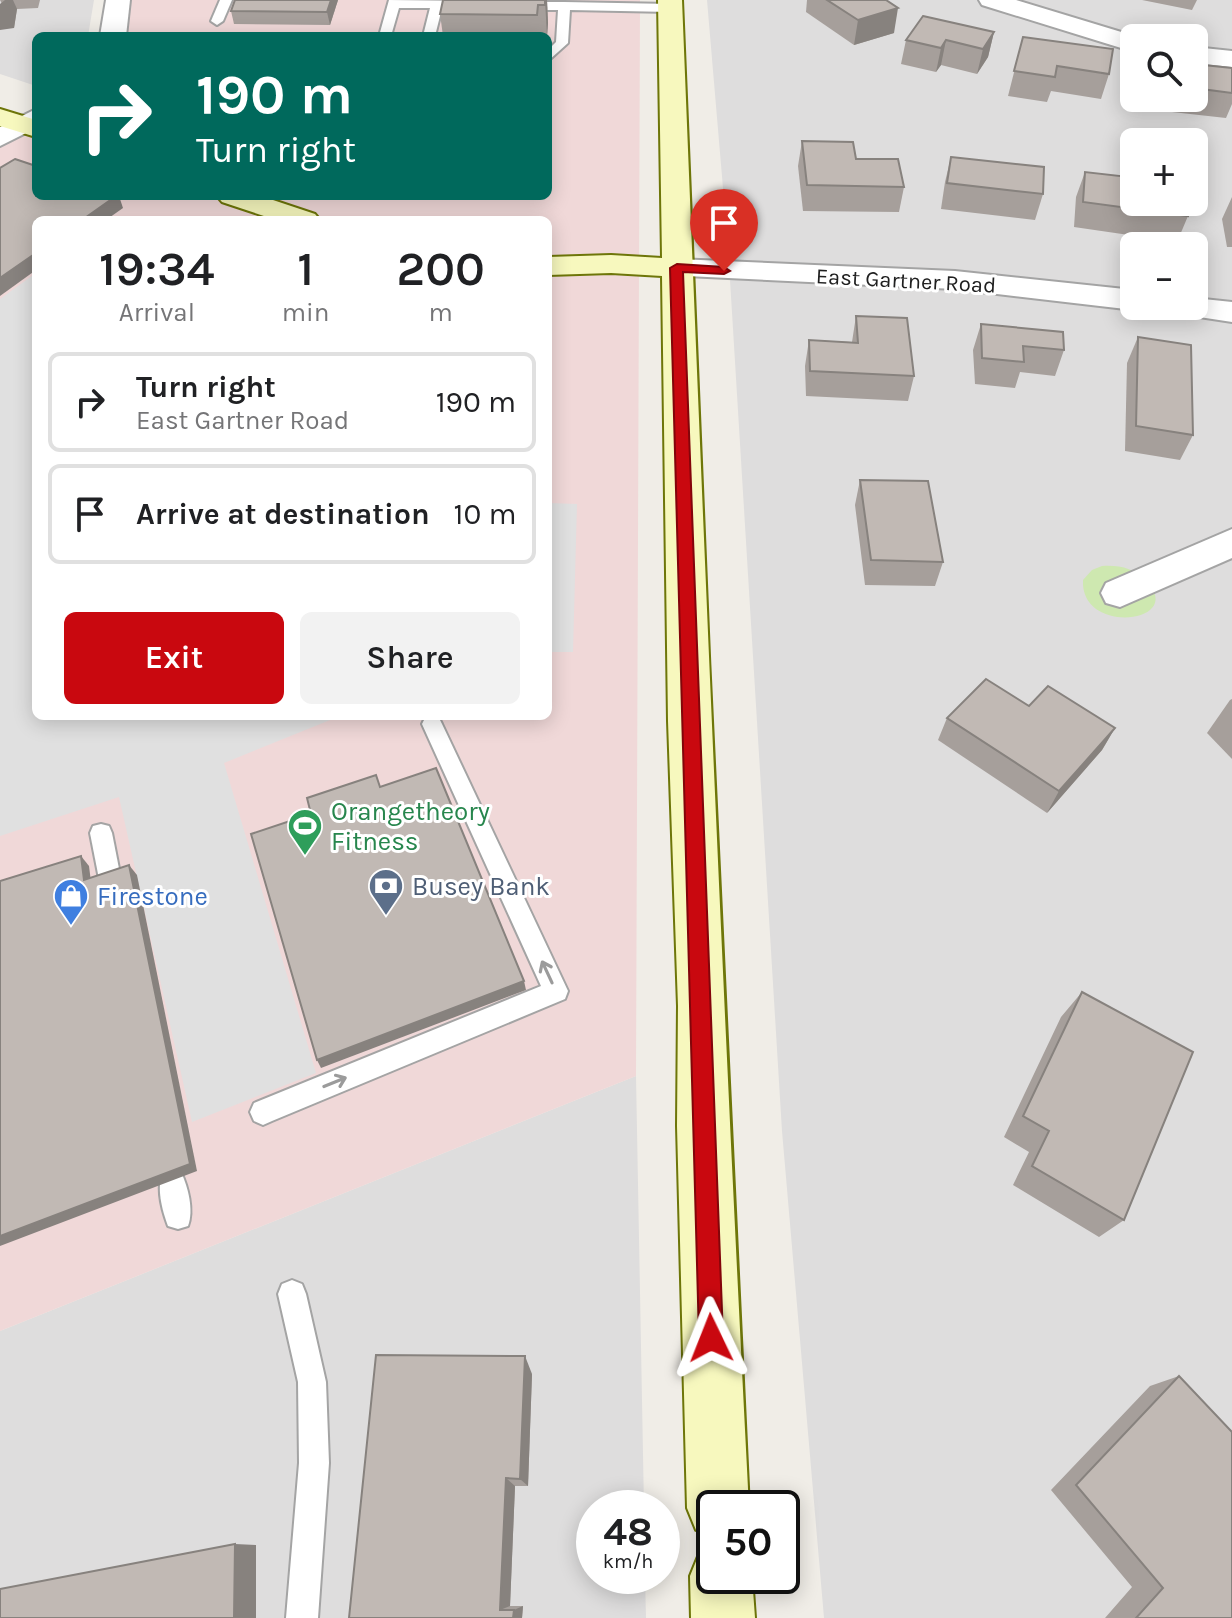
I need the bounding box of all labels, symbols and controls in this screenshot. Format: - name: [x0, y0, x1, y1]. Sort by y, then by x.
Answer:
- map controls: [1120, 24, 1208, 320]
- button: search: [1120, 24, 1208, 112]
- text: 190 m: [196, 62, 353, 127]
- icon: right: [64, 64, 168, 168]
- button: +: [1120, 128, 1208, 216]
- text: Turn right: [196, 129, 356, 171]
- pin: [690, 189, 758, 271]
- icon: arrive: [702, 201, 746, 245]
- button: −: [1120, 232, 1208, 320]
- text: 19:34: [99, 241, 215, 297]
- text: 1: [297, 241, 314, 297]
- text: 200: [397, 241, 485, 297]
- street label: East Gartner Road: [815, 263, 997, 299]
- text: Arrival: [119, 297, 195, 328]
- text: min: [282, 297, 329, 328]
- text: m: [429, 297, 453, 328]
- text: Turn right: [136, 369, 276, 405]
- icon: right: [68, 380, 112, 424]
- text: 190 m: [436, 384, 516, 420]
- text: East Gartner Road: [136, 405, 349, 436]
- icon: arrive: [68, 492, 112, 536]
- text: Arrive at destination: [136, 496, 430, 532]
- text: 10 m: [454, 496, 517, 532]
- button: Exit: [64, 612, 284, 704]
- button: Share: [300, 612, 520, 704]
- place label: Orangetheory Fitness: [331, 796, 490, 857]
- sports icon: Orangetheory Fitness: [286, 807, 324, 857]
- bank icon: Busey Bank: [367, 867, 405, 917]
- place label: Busey Bank: [412, 871, 550, 902]
- shop icon: Firestone: [52, 877, 90, 927]
- place label: Firestone: [97, 881, 208, 912]
- one-way arrow: [539, 960, 554, 984]
- one-way arrow: [322, 1074, 347, 1088]
- position arrow: [669, 1296, 753, 1380]
- speed limit sign: 50: [696, 1490, 800, 1594]
- text: 48: [603, 1508, 653, 1555]
- text: km/h: [603, 1550, 653, 1573]

